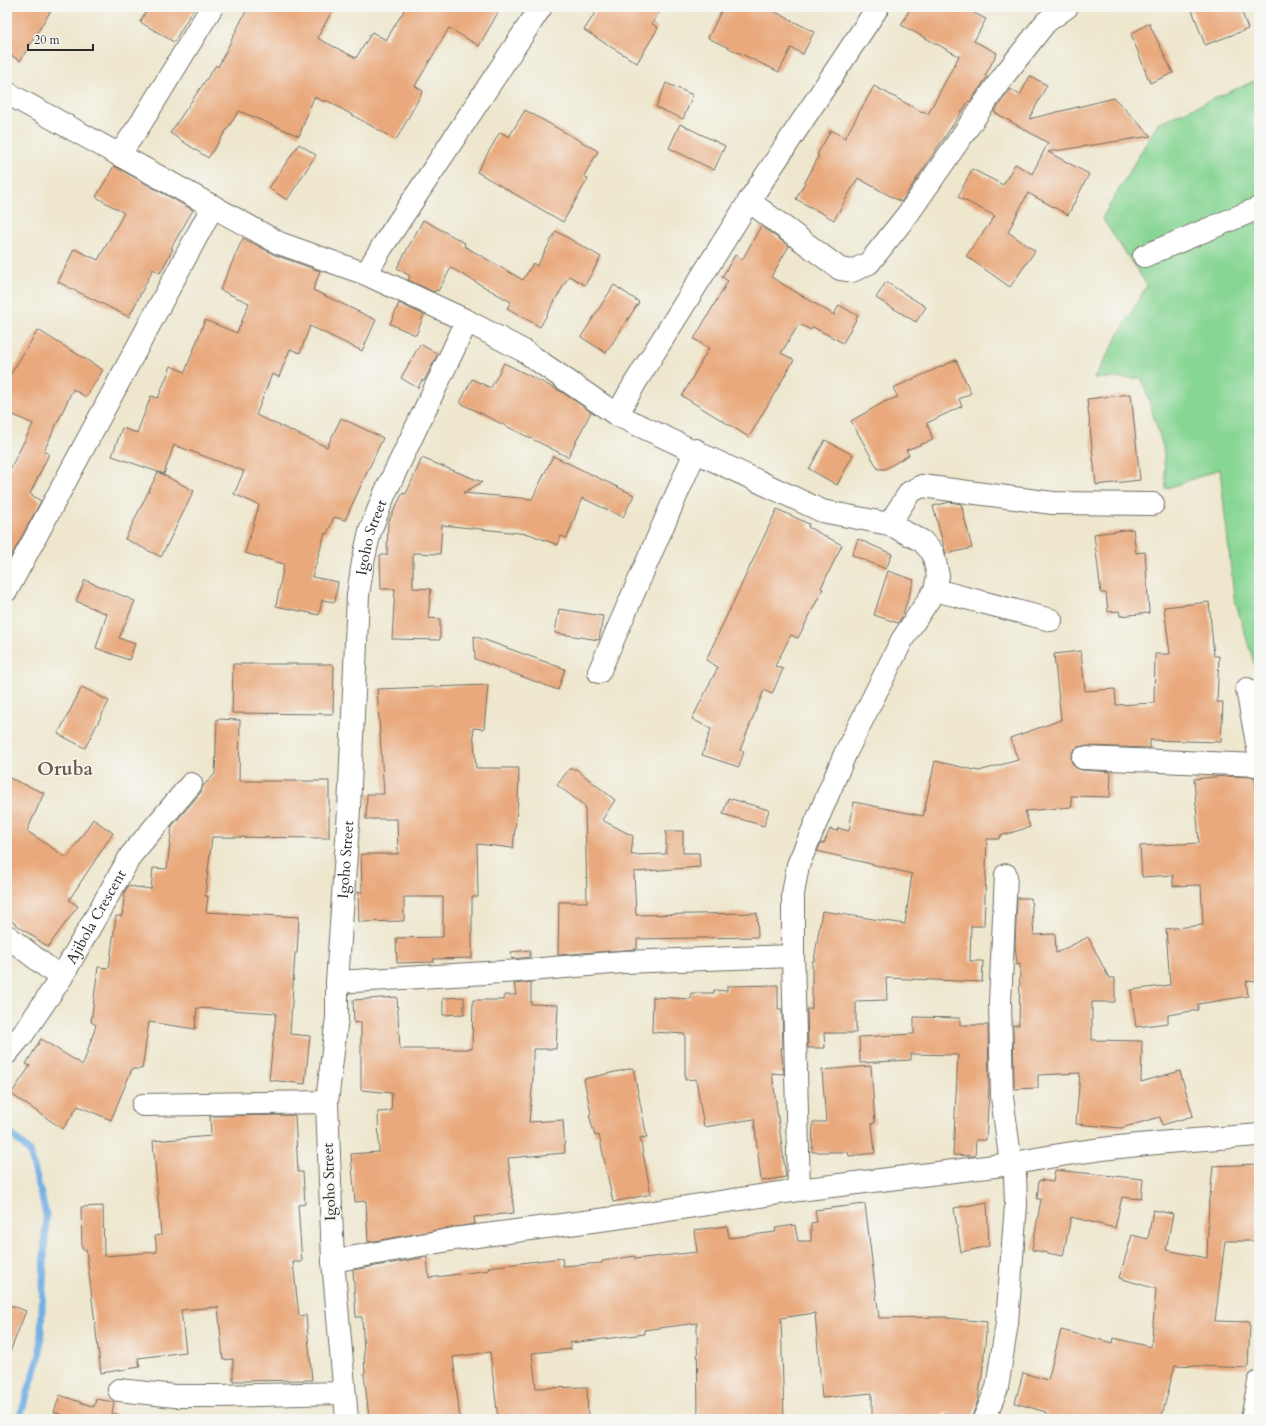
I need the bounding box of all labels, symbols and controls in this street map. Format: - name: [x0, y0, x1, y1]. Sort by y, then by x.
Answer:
- scale bar: [28, 26, 93, 52]
- text: 20 m: [34, 32, 61, 48]
- street label: Igoho Street: [351, 496, 392, 577]
- district label: Oruba: [37, 756, 94, 782]
- street label: Igoho Street: [333, 820, 358, 899]
- street label: Ajibola Crescent: [61, 866, 131, 967]
- street label: Igoho Street: [318, 1142, 340, 1221]

